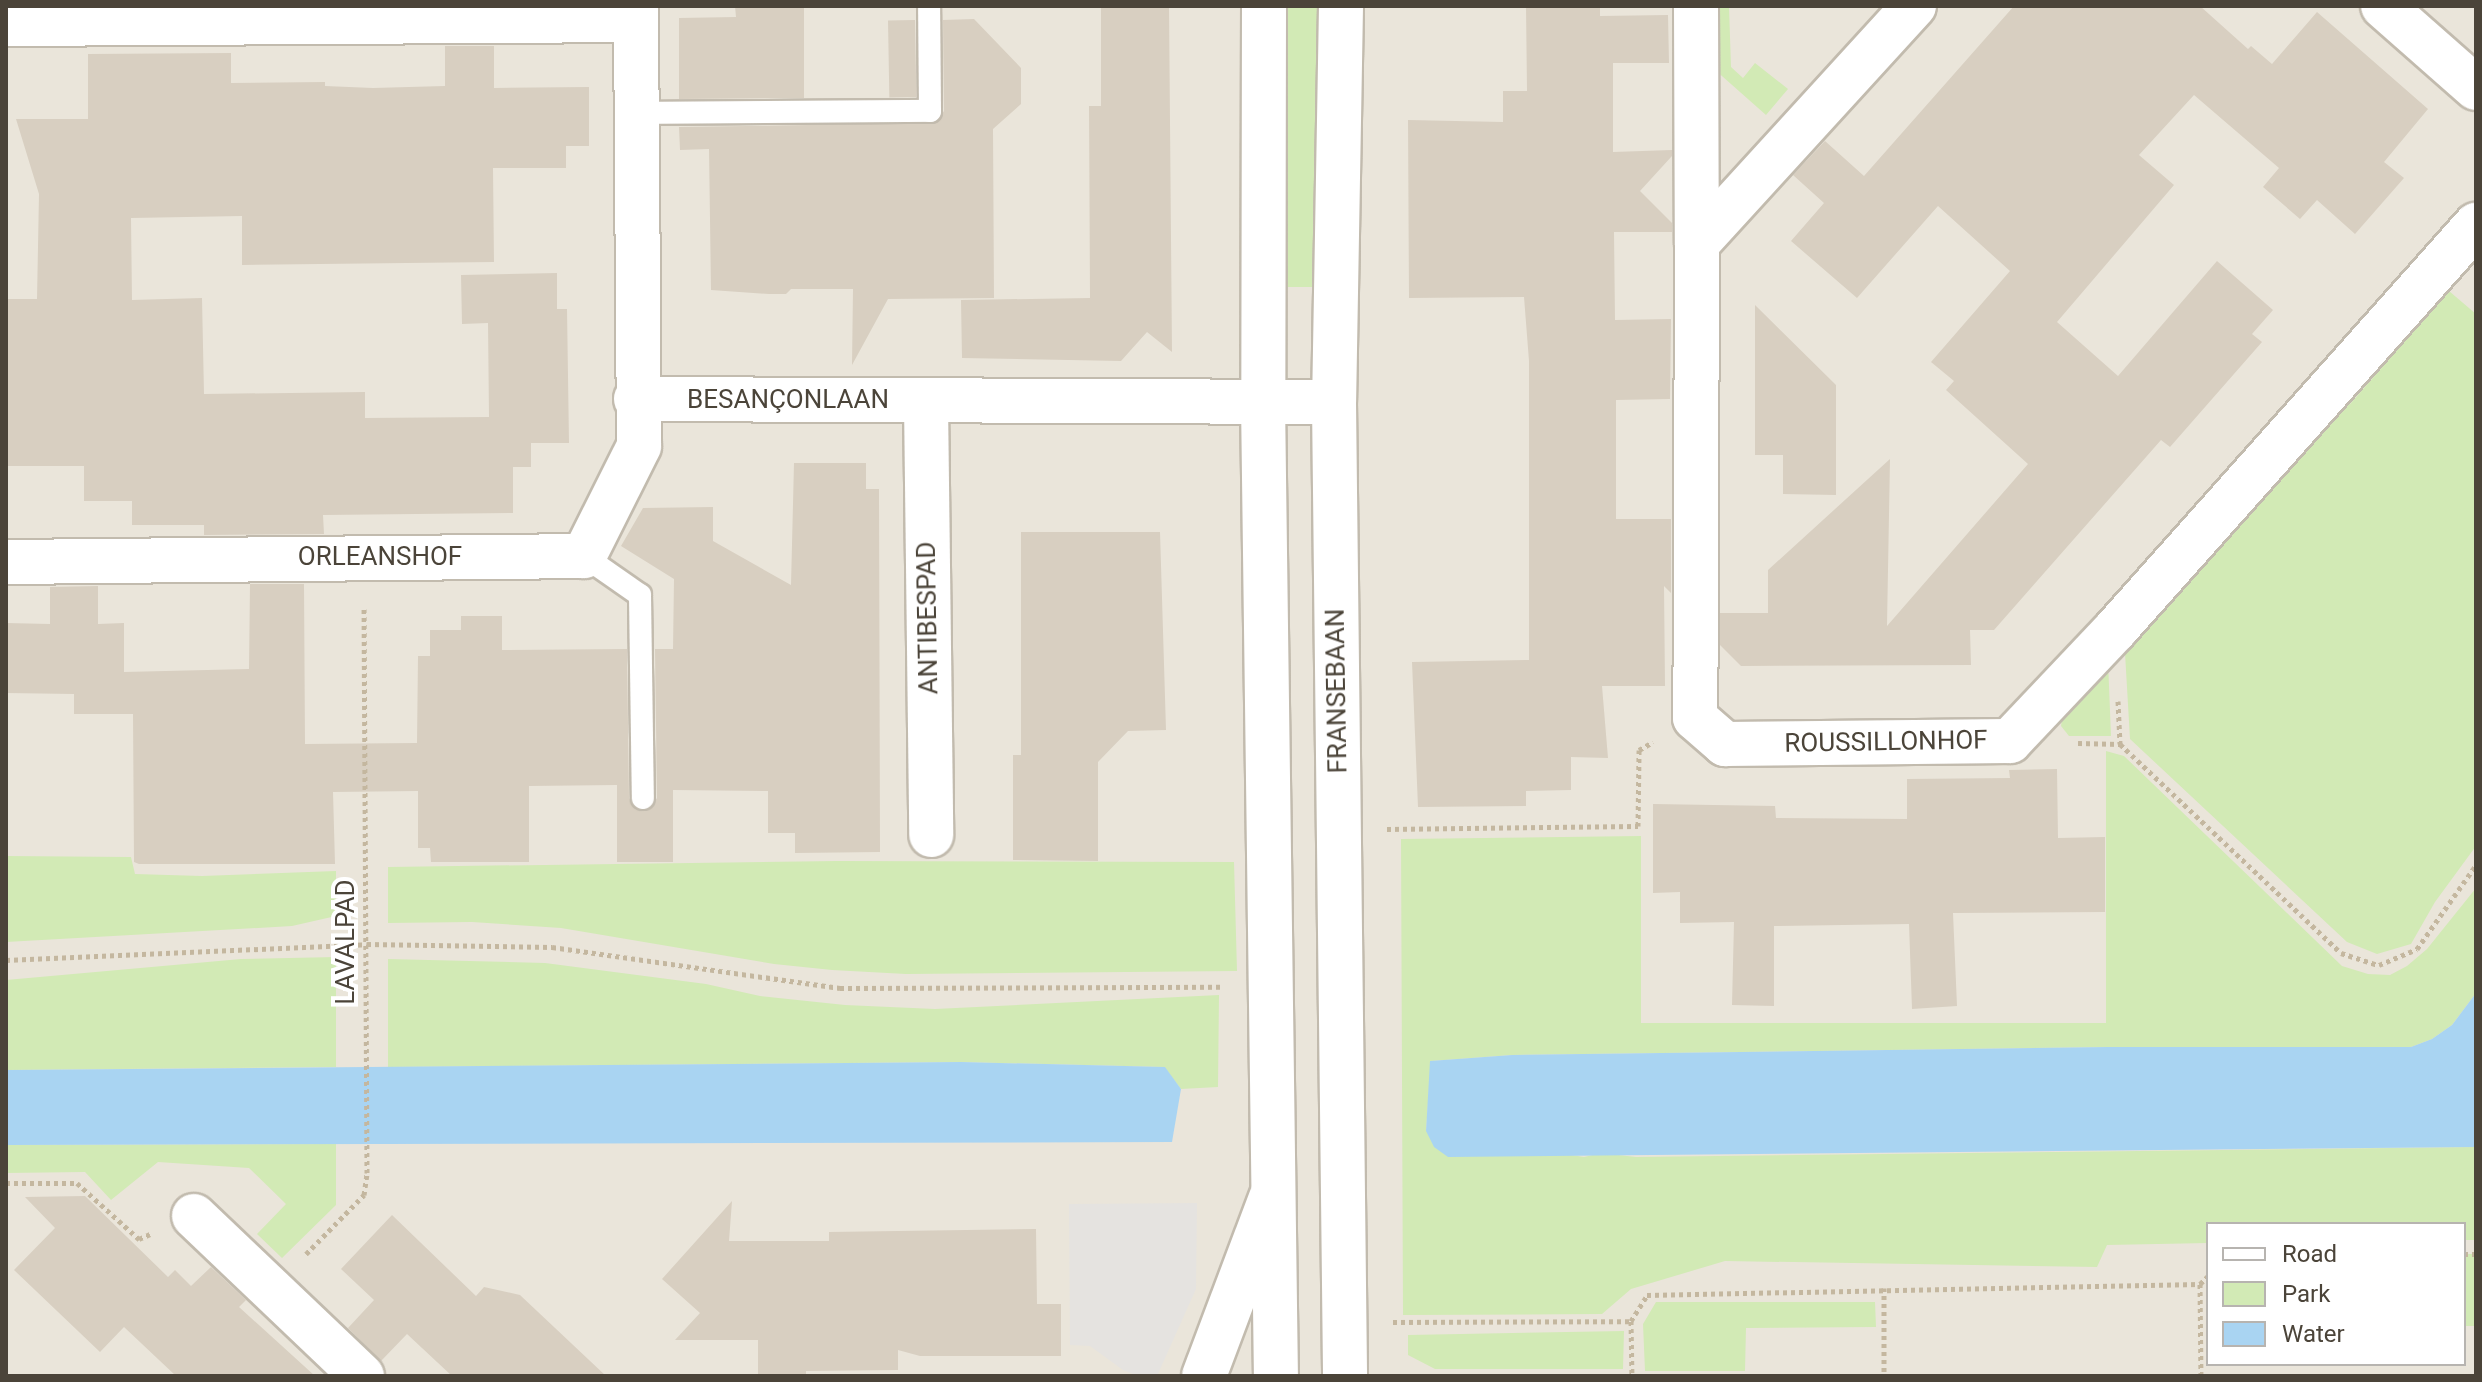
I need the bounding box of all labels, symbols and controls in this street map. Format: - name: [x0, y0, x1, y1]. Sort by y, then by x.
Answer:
- street label: BESANÇONLAAN: [687, 384, 889, 416]
- street label: ORLEANSHOF: [298, 541, 462, 573]
- street label: ANTIBESPAD: [911, 541, 945, 695]
- street label: FRANSEBAAN: [1320, 608, 1354, 774]
- street label: ROUSSILLONHOF: [1784, 725, 1988, 759]
- street label: LAVALPAD: [330, 879, 362, 1005]
- legend: [2206, 1222, 2466, 1366]
- text: Road: [2282, 1240, 2337, 1268]
- text: Park: [2282, 1280, 2330, 1308]
- text: Water: [2282, 1320, 2345, 1348]

